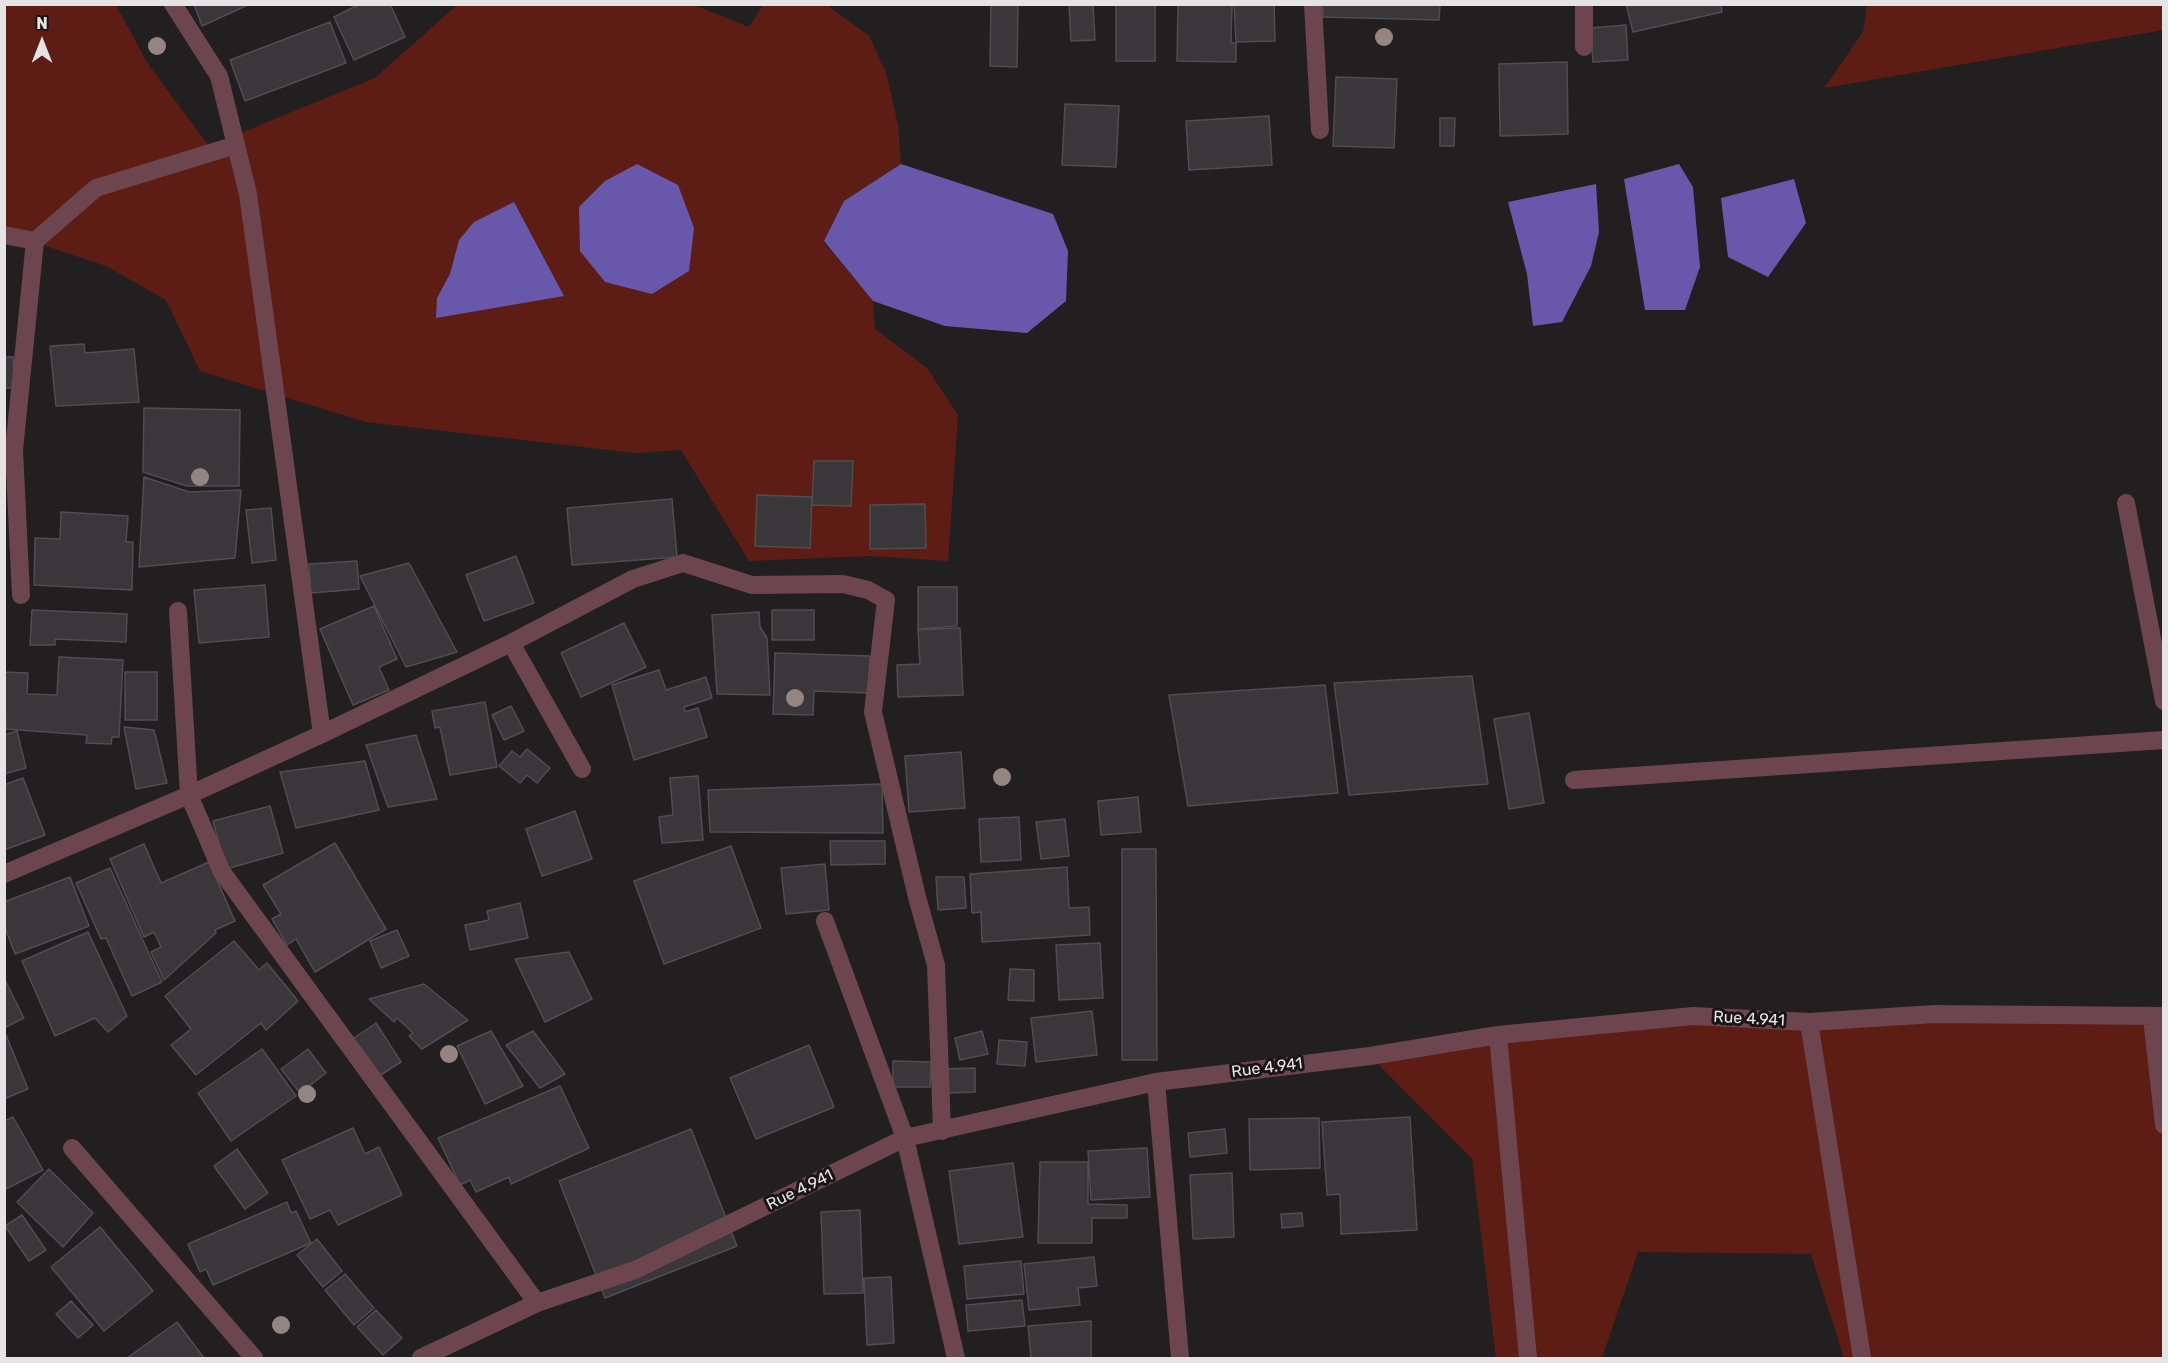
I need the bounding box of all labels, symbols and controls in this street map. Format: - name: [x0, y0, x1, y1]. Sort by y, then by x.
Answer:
- north arrow: [12, 12, 72, 72]
- text: N: [36, 14, 48, 33]
- street label: Rue 4.941: [1713, 1008, 1785, 1030]
- street label: Rue 4.941: [1230, 1054, 1304, 1082]
- street label: Rue 4.941: [764, 1166, 836, 1214]

